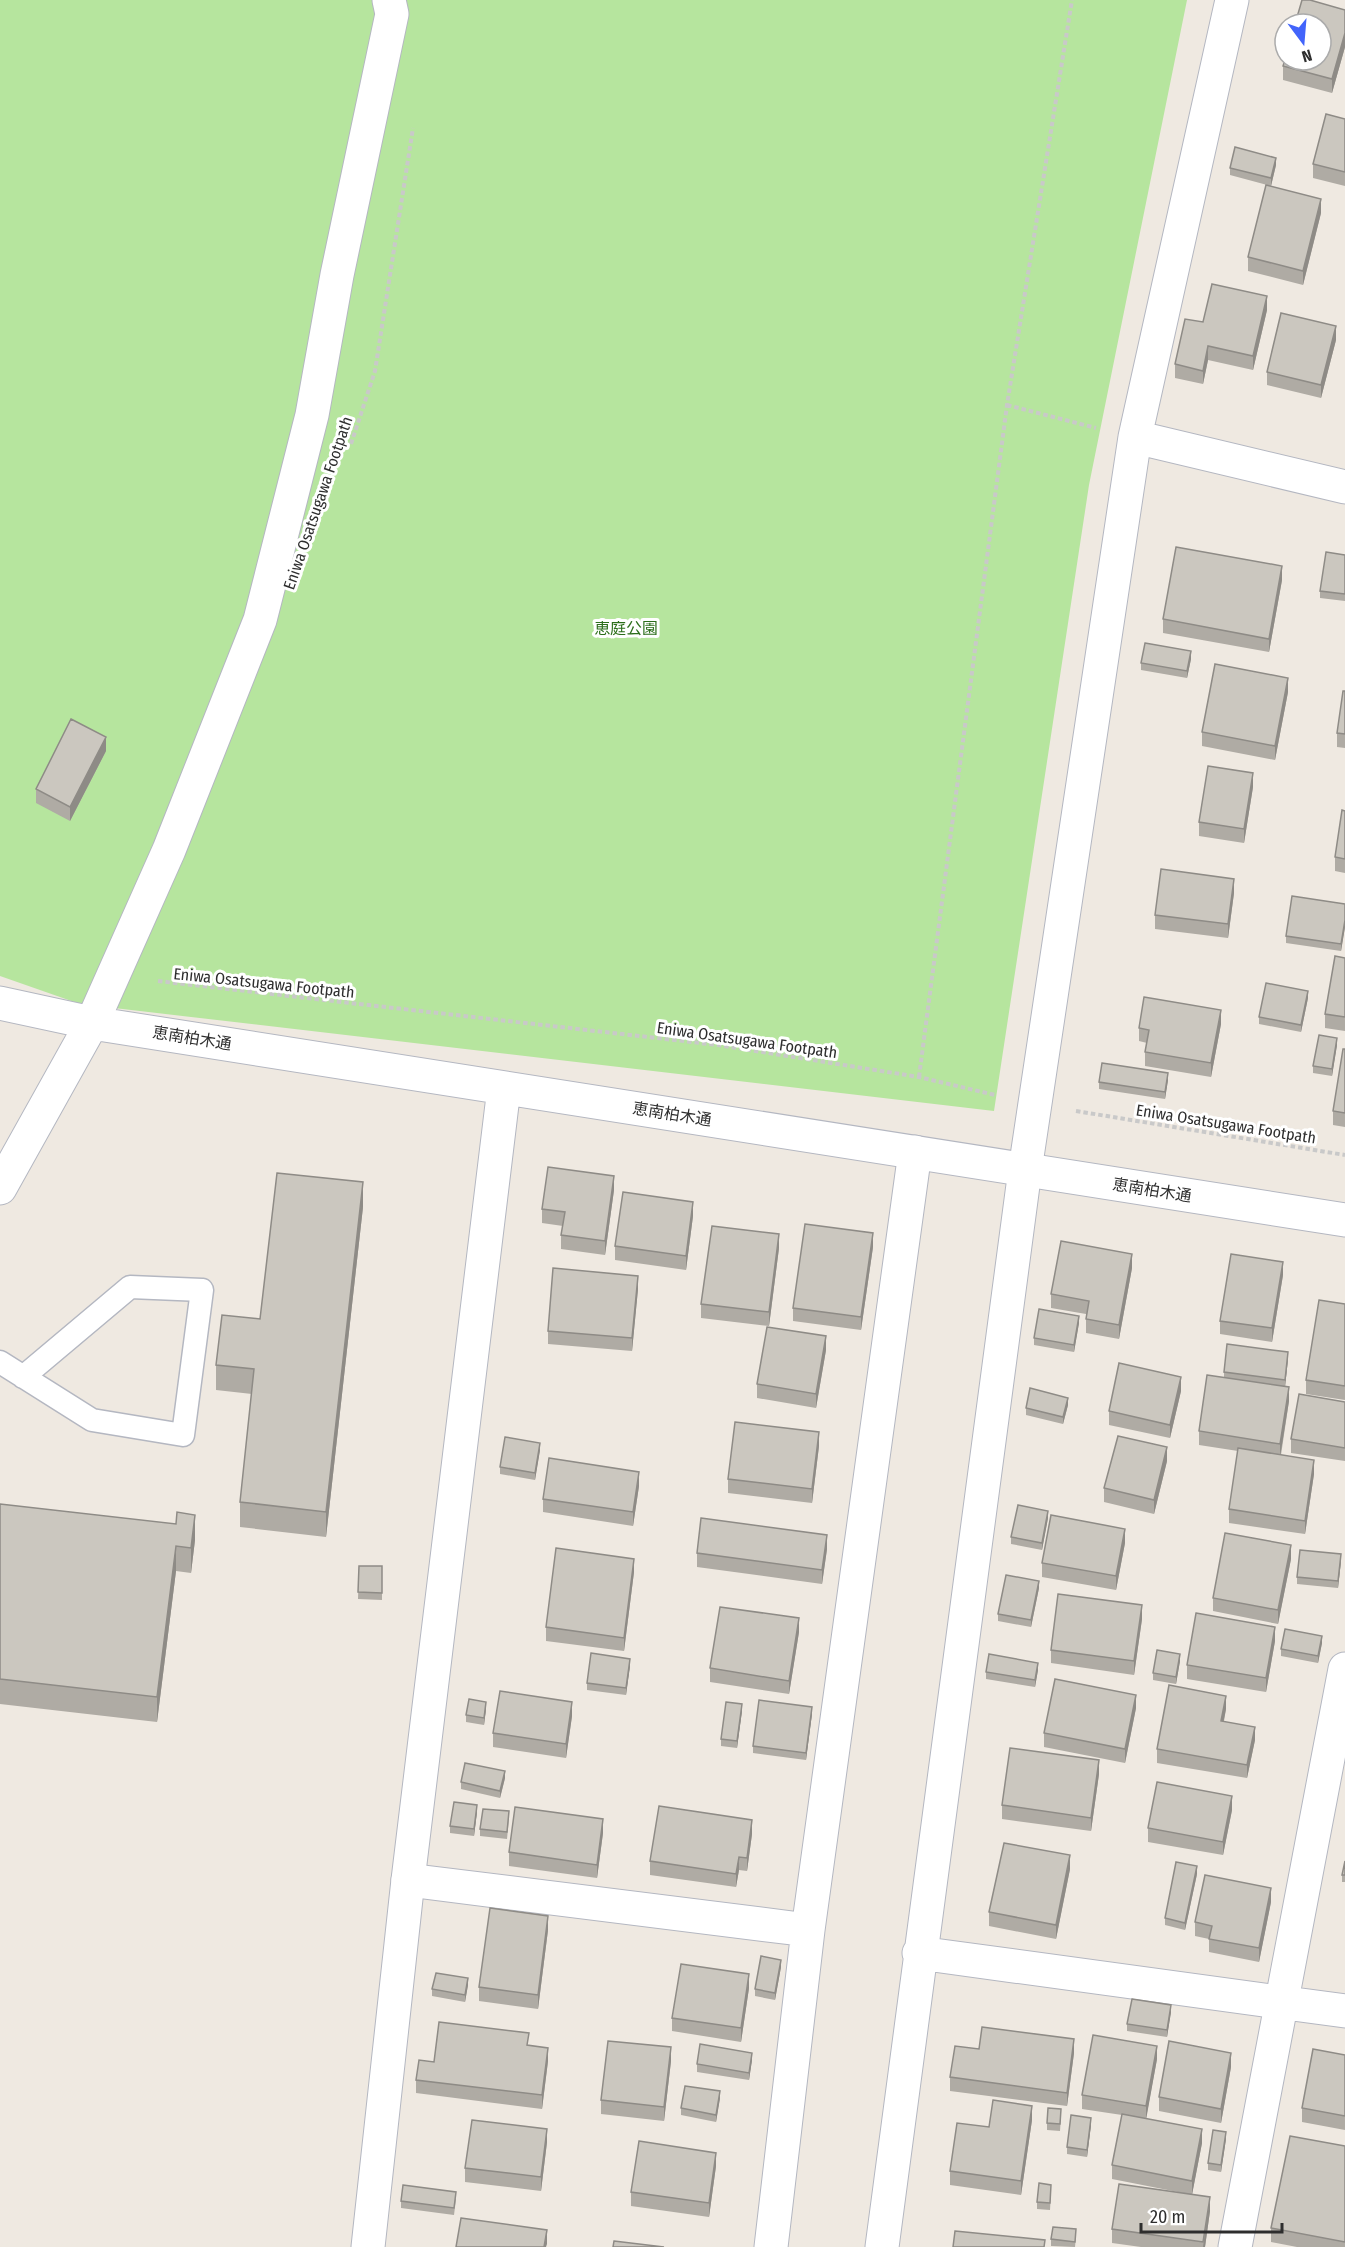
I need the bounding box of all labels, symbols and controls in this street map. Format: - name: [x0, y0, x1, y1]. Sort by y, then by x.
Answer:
- north arrow: [1273, 12, 1333, 72]
- text: N: [1300, 45, 1314, 66]
- street label: Eniwa Osatsugawa Footpath: [279, 414, 357, 592]
- park label: 恵庭公園: [594, 619, 658, 638]
- street label: Eniwa Osatsugawa Footpath: [173, 964, 355, 1002]
- street label: Eniwa Osatsugawa Footpath: [656, 1018, 838, 1062]
- street label: 恵南柏木通: [151, 1022, 233, 1054]
- street label: 恵南柏木通: [631, 1098, 713, 1130]
- street label: Eniwa Osatsugawa Footpath: [1135, 1100, 1317, 1148]
- street label: 恵南柏木通: [1111, 1174, 1193, 1206]
- scale bar: [1141, 2196, 1282, 2234]
- text: 20 m: [1150, 2206, 1185, 2228]

